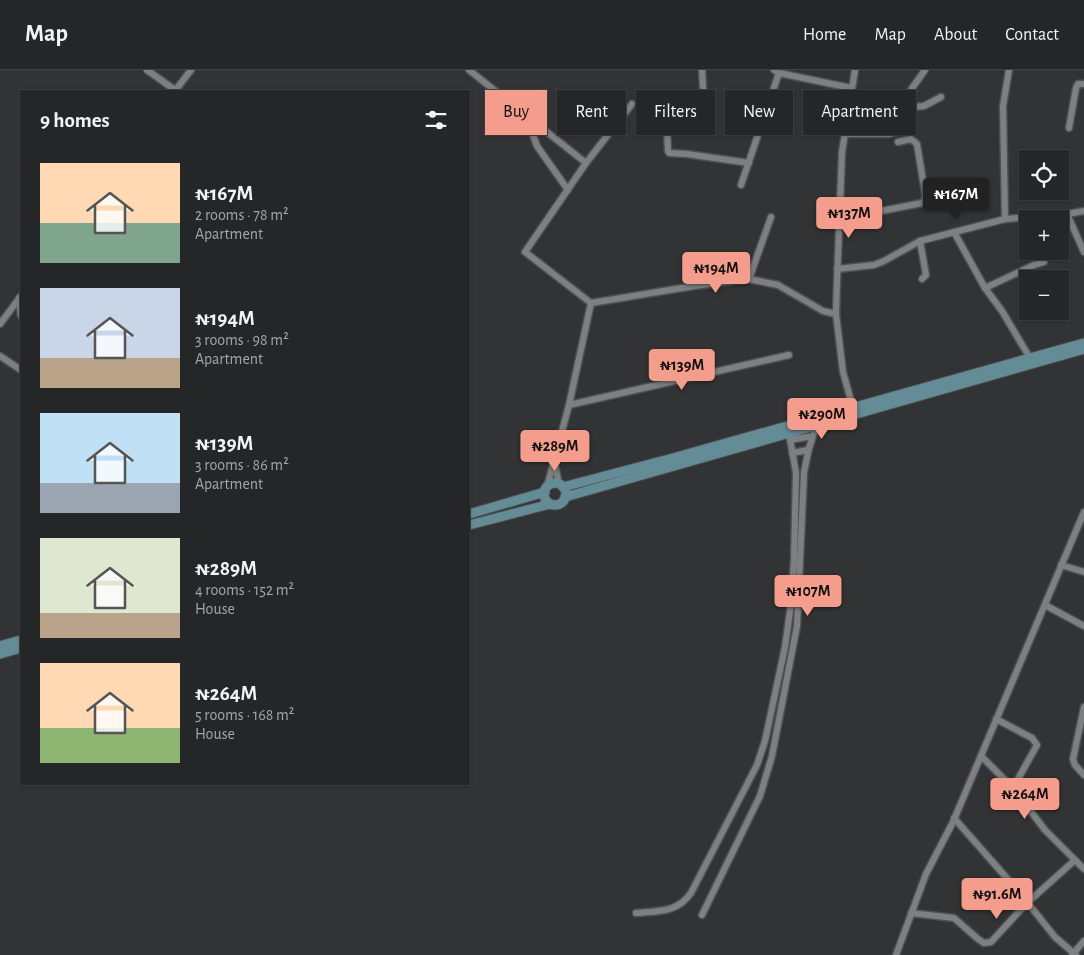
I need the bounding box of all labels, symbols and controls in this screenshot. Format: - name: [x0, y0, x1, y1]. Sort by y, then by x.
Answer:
- text: Map: [25, 22, 68, 46]
- text: Home: [803, 26, 846, 44]
- text: Map: [874, 26, 906, 44]
- text: About: [934, 26, 977, 44]
- text: Contact: [1005, 26, 1059, 44]
- chip: Buy: [485, 90, 547, 135]
- chip: Rent: [557, 90, 626, 135]
- chip: Filters: [636, 90, 715, 135]
- chip: New: [725, 90, 793, 135]
- chip: Apartment: [803, 90, 916, 135]
- icon: filters: [422, 106, 450, 134]
- text: 9 homes: [40, 110, 110, 131]
- map controls: [1019, 150, 1069, 320]
- button: locate: [1019, 150, 1069, 200]
- pin: ₦167M: [921, 178, 991, 220]
- icon: home: [80, 183, 140, 243]
- text: ₦167M: [195, 183, 253, 204]
- text: ₦167M: [934, 186, 978, 202]
- pin: ₦137M: [814, 196, 884, 239]
- text: ₦137M: [827, 205, 871, 221]
- text: 2 rooms · 78 m²: [195, 207, 289, 223]
- button: +: [1019, 210, 1069, 260]
- text: Apartment: [195, 226, 263, 242]
- pin: ₦194M: [681, 252, 751, 294]
- text: ₦194M: [693, 260, 739, 276]
- button: −: [1019, 270, 1069, 320]
- icon: home: [80, 308, 140, 368]
- text: ₦194M: [195, 308, 255, 329]
- text: 3 rooms · 98 m²: [195, 332, 289, 348]
- pin: ₦139M: [647, 348, 717, 391]
- text: Apartment: [195, 351, 263, 367]
- text: ₦139M: [660, 357, 704, 373]
- pin: ₦290M: [787, 398, 857, 440]
- text: ₦290M: [798, 406, 846, 422]
- pin: ₦289M: [520, 430, 590, 472]
- icon: home: [80, 433, 140, 493]
- text: ₦139M: [195, 433, 253, 454]
- text: ₦289M: [531, 438, 579, 454]
- text: 3 rooms · 86 m²: [195, 457, 289, 473]
- text: Apartment: [195, 476, 263, 492]
- icon: home: [80, 558, 140, 618]
- text: ₦289M: [195, 558, 257, 579]
- pin: ₦107M: [773, 574, 843, 617]
- text: 4 rooms · 152 m²: [195, 582, 294, 598]
- text: ₦107M: [785, 583, 831, 599]
- text: House: [195, 601, 235, 617]
- icon: home: [80, 683, 140, 743]
- text: ₦264M: [195, 683, 257, 704]
- text: 5 rooms · 168 m²: [195, 707, 294, 723]
- text: House: [195, 726, 235, 742]
- pin: ₦264M: [990, 778, 1060, 820]
- text: ₦264M: [1001, 786, 1049, 802]
- pin: ₦91.6M: [956, 878, 1038, 920]
- text: ₦91.6M: [973, 886, 1021, 902]

